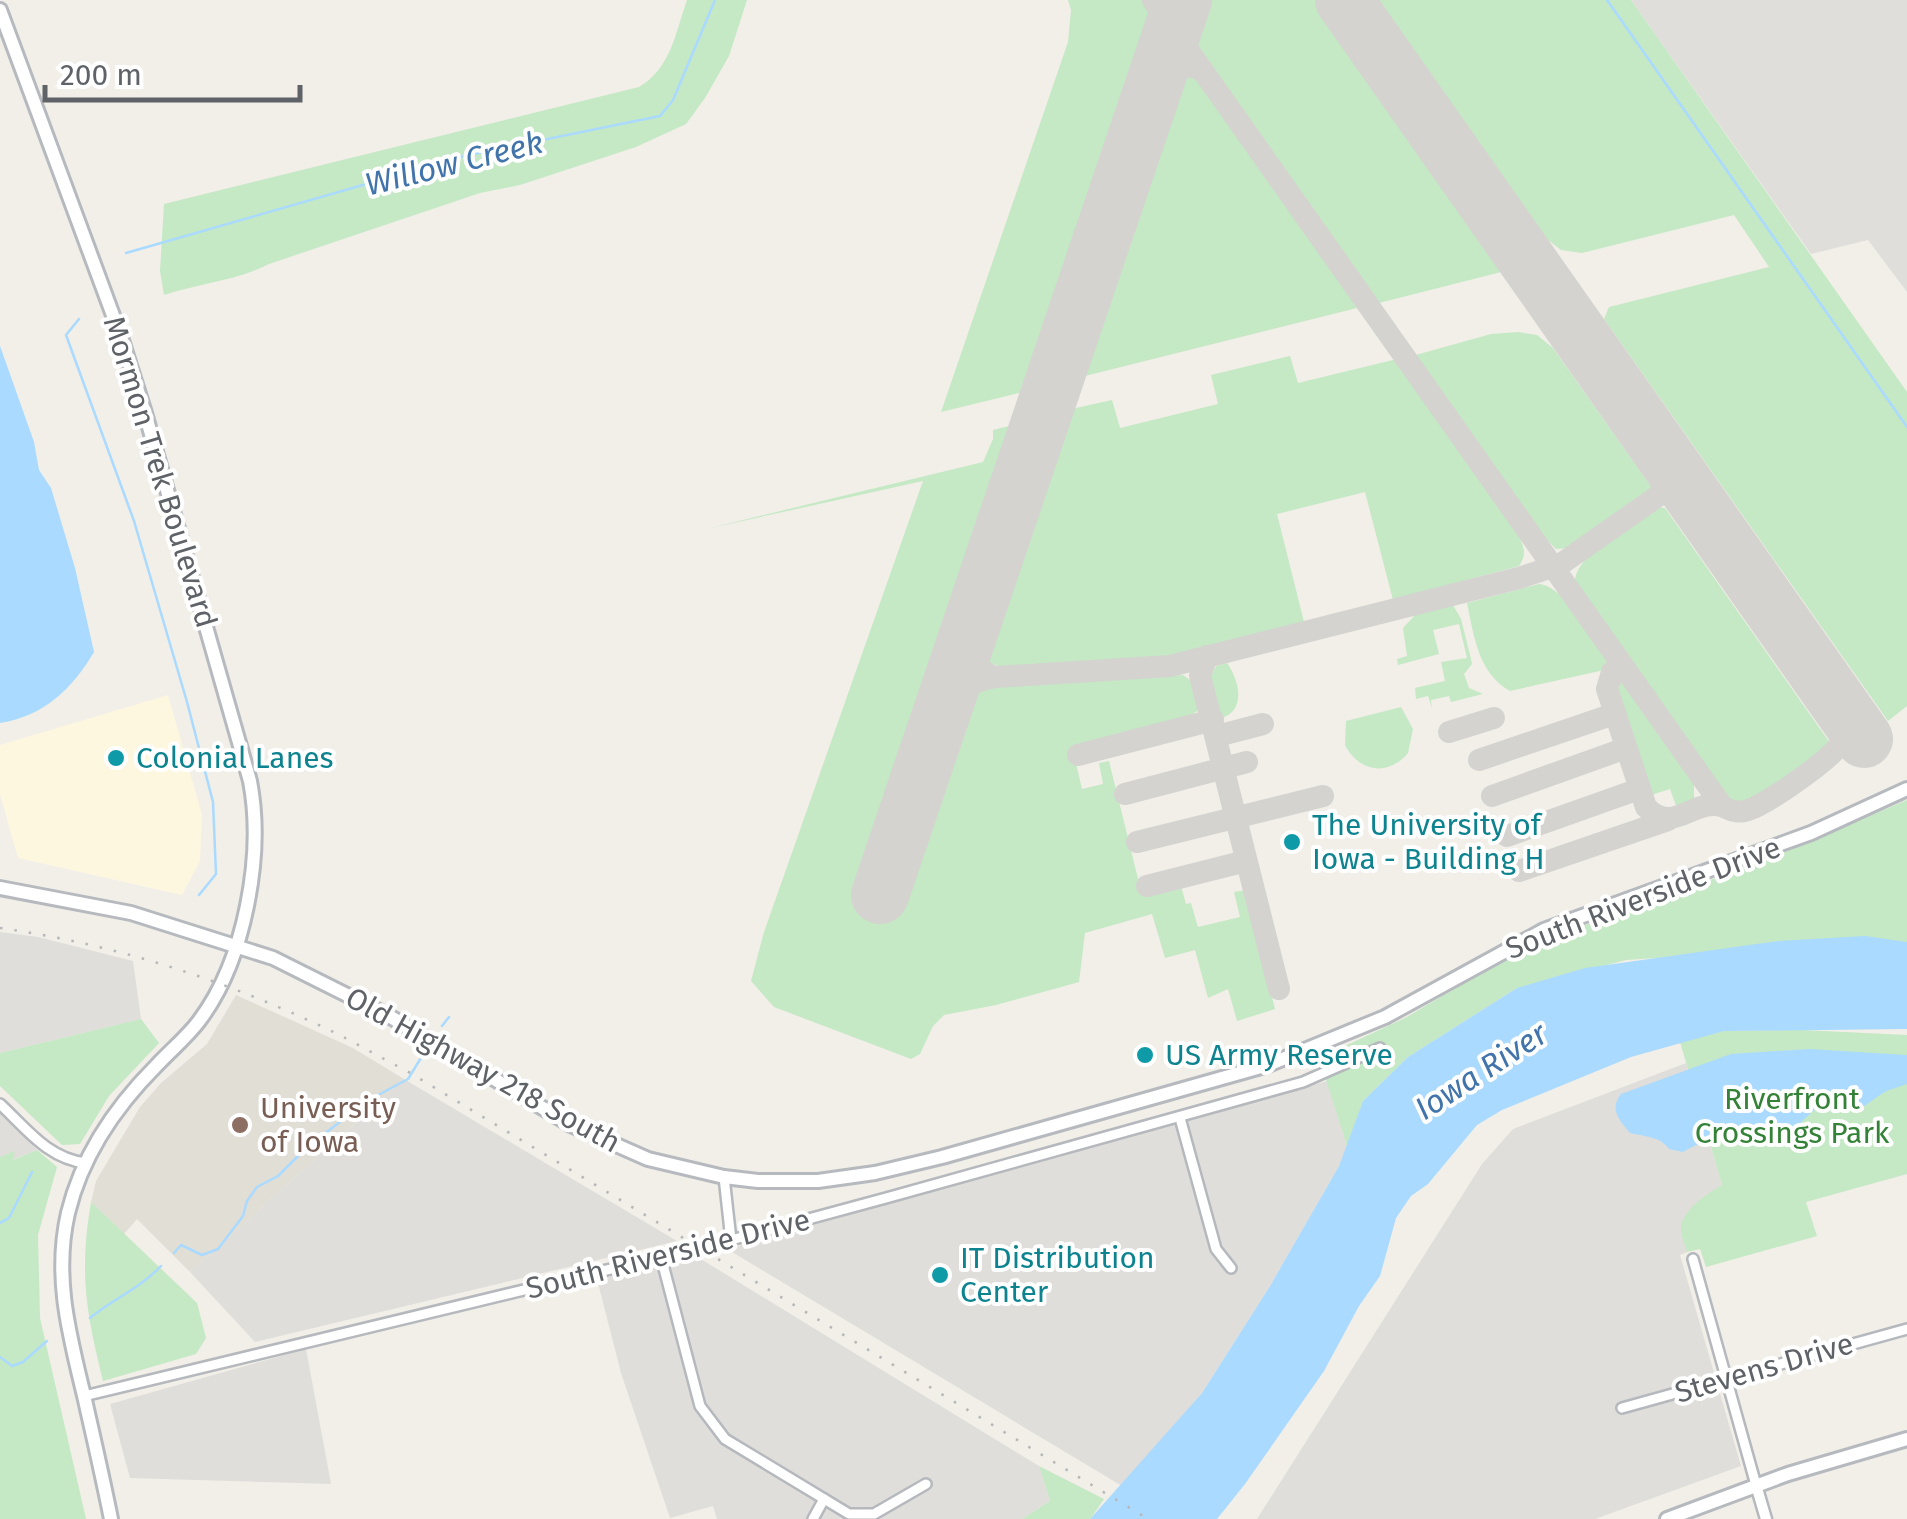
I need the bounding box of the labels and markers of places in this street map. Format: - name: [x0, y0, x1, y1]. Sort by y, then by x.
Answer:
- place label: Colonial Lanes: [136, 740, 334, 776]
- marker: Colonial Lanes: [105, 747, 127, 769]
- place label: The University of Iowa - Building H: [1312, 807, 1545, 877]
- marker: The University of Iowa - Building H: [1281, 831, 1303, 853]
- place label: US Army Reserve: [1165, 1037, 1393, 1073]
- marker: US Army Reserve: [1134, 1044, 1156, 1066]
- place label: University of Iowa: [260, 1090, 396, 1160]
- marker: University of Iowa: [229, 1114, 251, 1136]
- place label: IT Distribution Center: [960, 1240, 1155, 1310]
- marker: IT Distribution Center: [929, 1264, 951, 1286]

